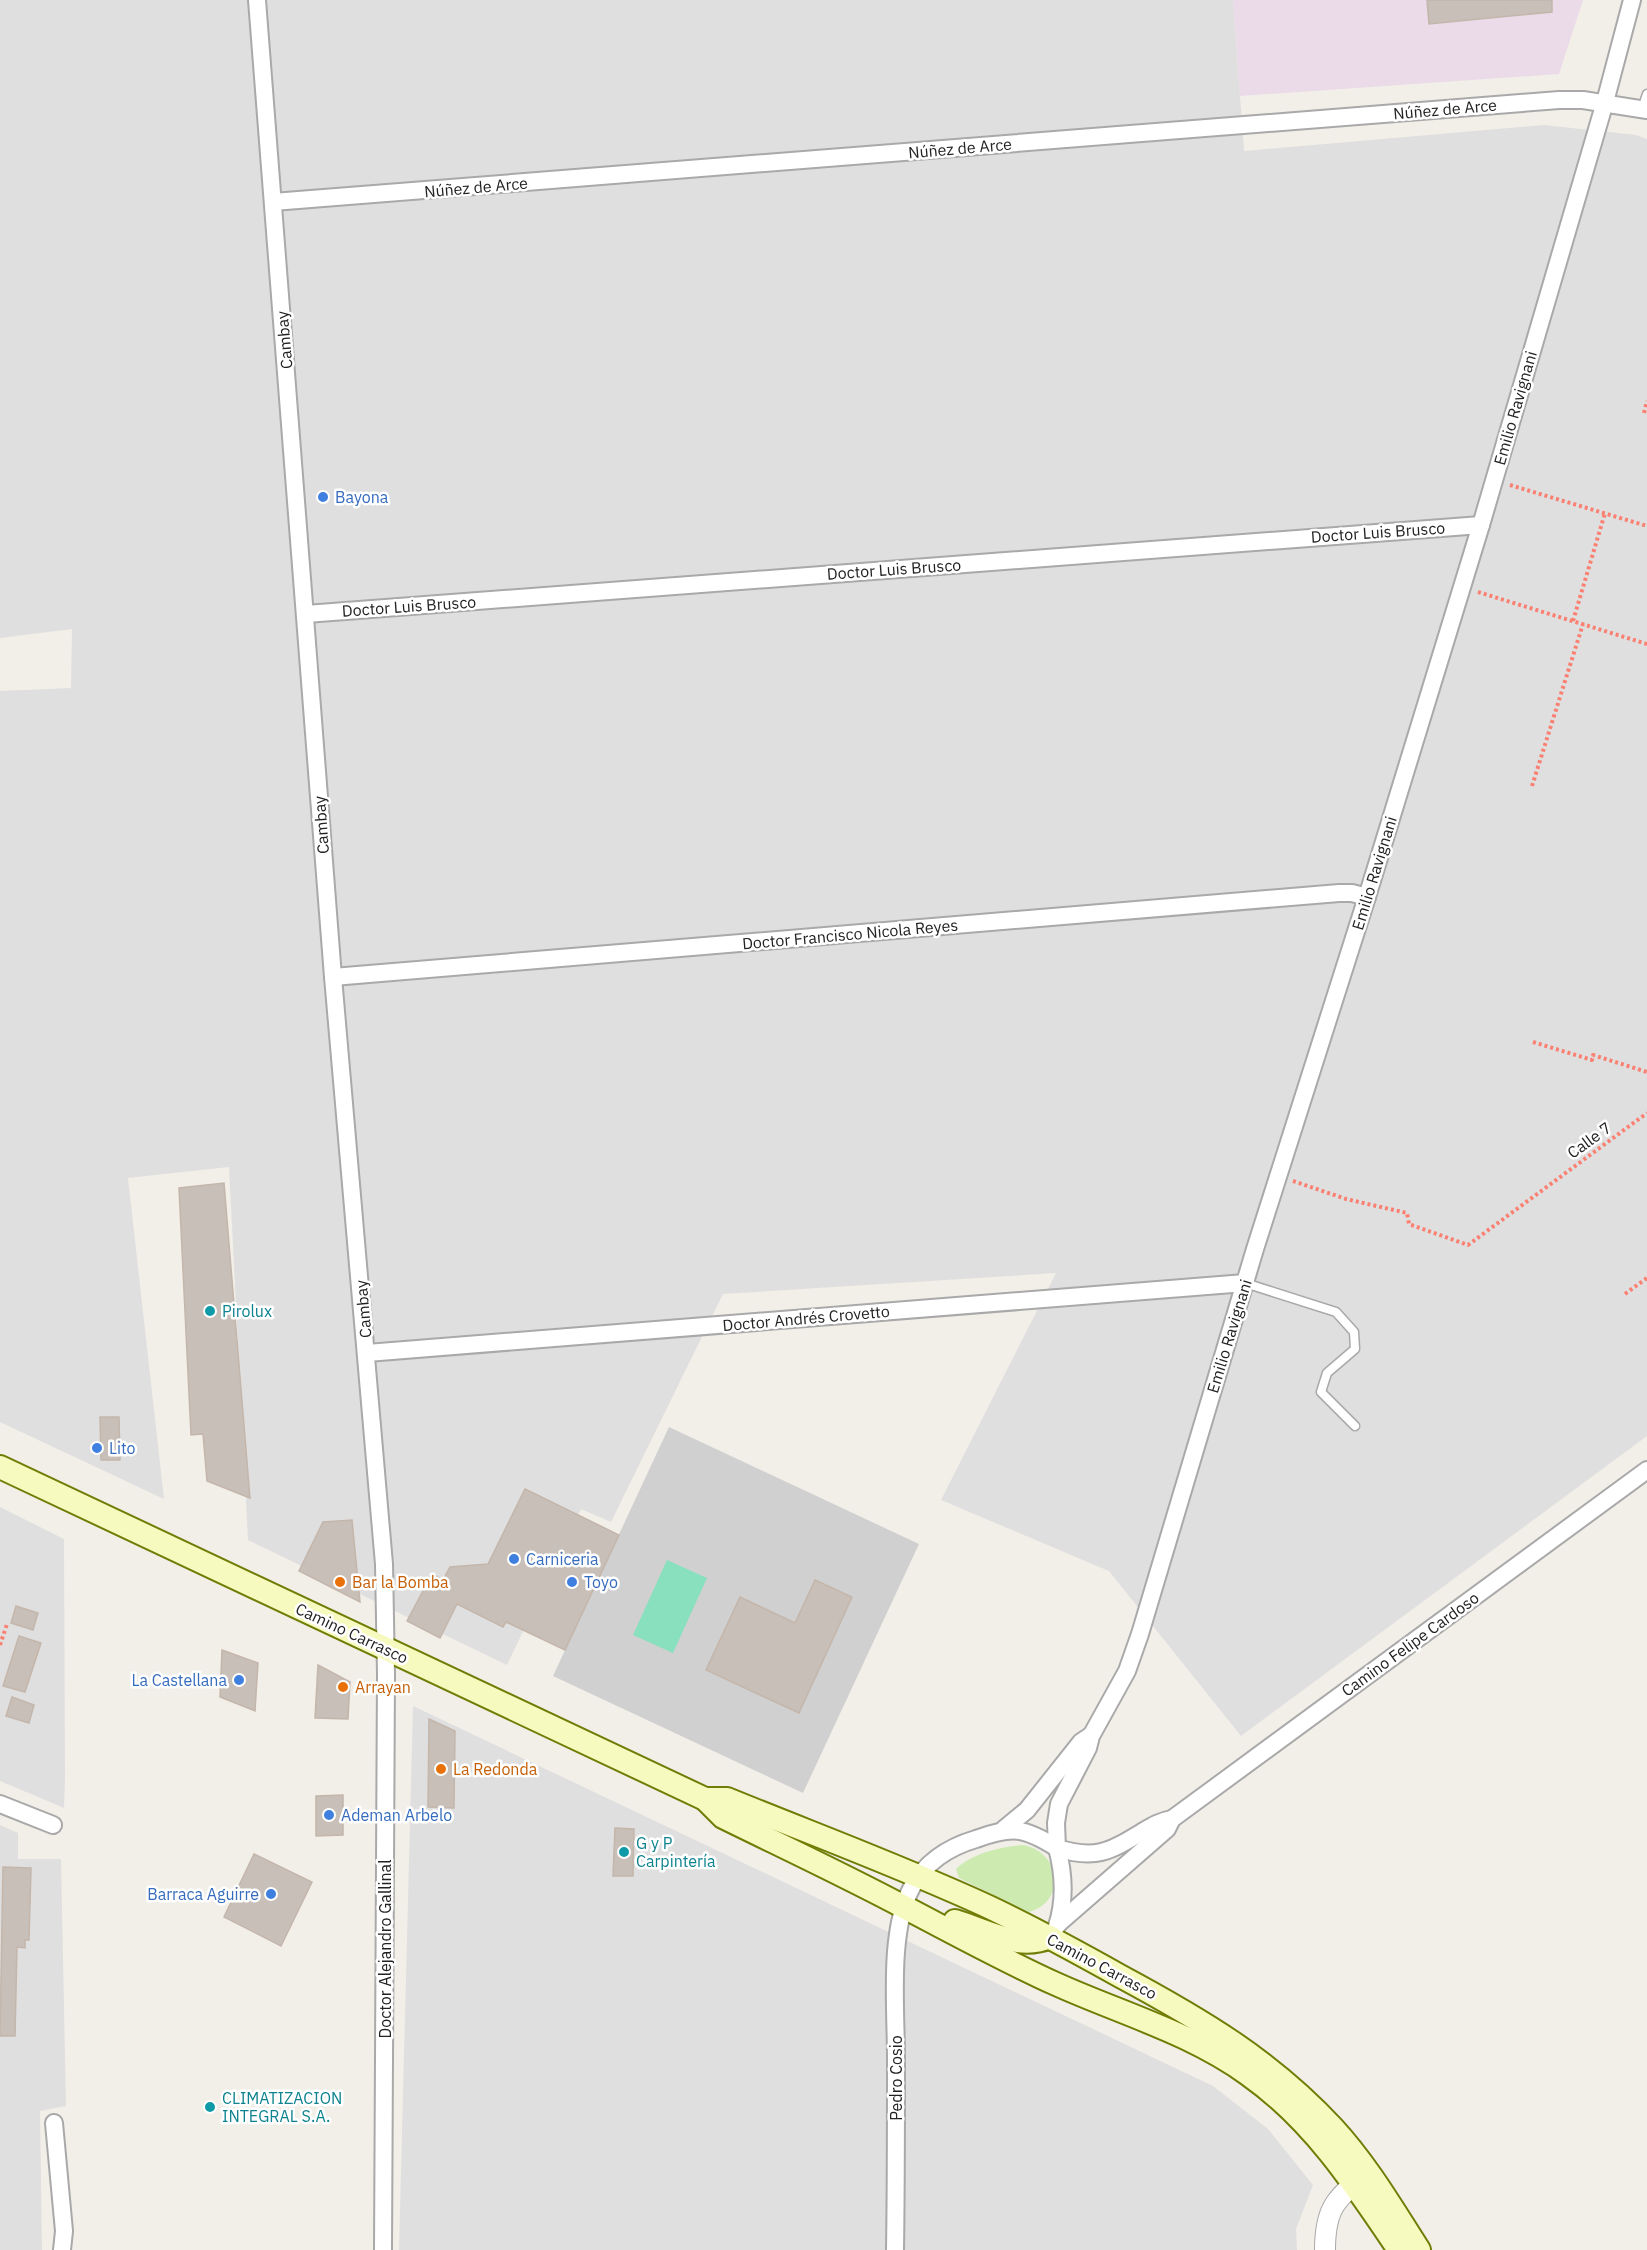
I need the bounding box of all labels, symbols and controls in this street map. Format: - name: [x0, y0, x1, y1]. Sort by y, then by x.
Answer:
- street label: Núñez de Arce: [1392, 94, 1498, 123]
- street label: Núñez de Arce: [907, 133, 1013, 162]
- street label: Núñez de Arce: [423, 172, 529, 201]
- street label: Cambay: [272, 310, 296, 370]
- street label: Emilio Ravignani: [1489, 349, 1541, 467]
- place label: Bayona: [335, 487, 389, 507]
- marker: Bayona: [316, 490, 330, 504]
- street label: Doctor Luis Brusco: [1310, 517, 1446, 547]
- street label: Doctor Luis Brusco: [826, 554, 962, 584]
- street label: Doctor Luis Brusco: [341, 591, 477, 621]
- street label: Cambay: [309, 795, 333, 855]
- street label: Emilio Ravignani: [1347, 814, 1401, 932]
- street label: Doctor Francisco Nicola Reyes: [741, 915, 959, 953]
- street label: Calle 7: [1563, 1117, 1615, 1163]
- street label: Emilio Ravignani: [1202, 1277, 1256, 1395]
- street label: Cambay: [351, 1279, 375, 1339]
- place label: Pirolux: [222, 1301, 272, 1321]
- street label: Doctor Andrés Crovetto: [722, 1301, 890, 1335]
- marker: Pirolux: [203, 1304, 217, 1318]
- place label: Lito: [109, 1438, 136, 1458]
- marker: Lito: [90, 1441, 104, 1455]
- place label: Carniceria: [526, 1549, 599, 1569]
- marker: Carniceria: [507, 1552, 521, 1566]
- place label: Bar la Bomba: [352, 1572, 449, 1592]
- place label: Toyo: [584, 1572, 618, 1592]
- marker: Bar la Bomba: [333, 1575, 347, 1589]
- marker: Toyo: [565, 1575, 579, 1589]
- street label: Camino Felipe Cardoso: [1337, 1587, 1483, 1701]
- street label: Camino Carrasco: [293, 1598, 411, 1668]
- place label: La Castellana: [131, 1670, 227, 1690]
- marker: La Castellana: [232, 1673, 246, 1687]
- place label: Arrayan: [355, 1677, 411, 1697]
- marker: Arrayan: [336, 1680, 350, 1694]
- place label: La Redonda: [453, 1759, 538, 1779]
- marker: La Redonda: [434, 1762, 448, 1776]
- place label: Ademan Arbelo: [341, 1805, 452, 1825]
- marker: Ademan Arbelo: [322, 1808, 336, 1822]
- place label: G y P Carpintería: [636, 1833, 716, 1871]
- marker: G y P Carpintería: [617, 1845, 631, 1859]
- street label: Doctor Alejandro Gallinal: [375, 1859, 395, 2039]
- place label: Barraca Aguirre: [147, 1884, 259, 1904]
- marker: Barraca Aguirre: [264, 1887, 278, 1901]
- street label: Camino Carrasco: [1044, 1929, 1160, 2003]
- street label: Pedro Cosio: [886, 2035, 906, 2121]
- place label: CLIMATIZACION INTEGRAL S.A.: [222, 2088, 342, 2126]
- marker: CLIMATIZACION INTEGRAL S.A.: [203, 2100, 217, 2114]

